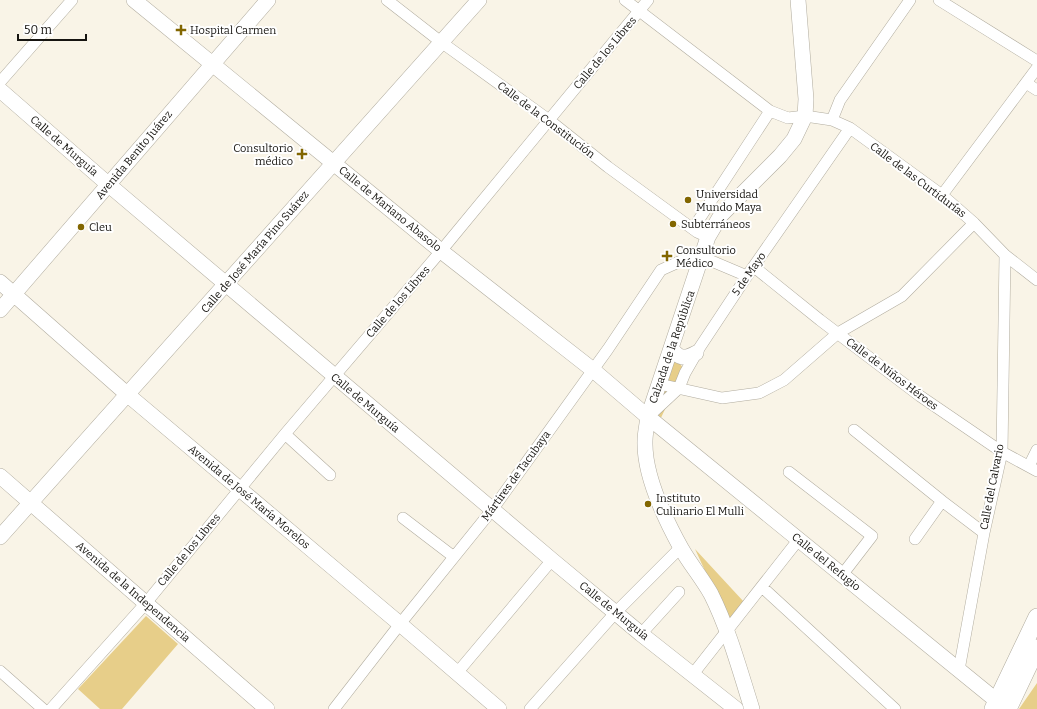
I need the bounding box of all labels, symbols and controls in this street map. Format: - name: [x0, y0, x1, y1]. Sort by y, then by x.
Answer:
- street label: Calle de los Libres: [571, 14, 639, 92]
- scale bar: [18, 16, 86, 42]
- text: 50 m: [24, 23, 53, 37]
- marker: Hospital Carmen: [175, 24, 187, 36]
- place label: Hospital Carmen: [190, 24, 276, 37]
- street label: Calle de la Constitución: [495, 79, 597, 161]
- street label: Avenida Benito Juárez: [93, 108, 175, 202]
- street label: Calle de Murguía: [27, 113, 101, 179]
- street label: Calle de las Curtidurías: [867, 140, 969, 220]
- place label: Consultorio médico: [233, 142, 293, 168]
- marker: Consultorio médico: [296, 148, 308, 160]
- street label: Calle de Mariano Abasolo: [336, 164, 444, 254]
- street label: Calle de José María Pino Suárez: [198, 188, 312, 316]
- place label: Universidad Mundo Maya: [696, 188, 762, 214]
- marker: Universidad Mundo Maya: [683, 195, 693, 205]
- place label: Subterráneos: [681, 218, 750, 231]
- marker: Subterráneos: [668, 219, 678, 229]
- place label: Cleu: [89, 221, 112, 234]
- marker: Cleu: [76, 222, 86, 232]
- place label: Consultorio Médico: [676, 244, 736, 270]
- marker: Consultorio Médico: [661, 250, 673, 262]
- street label: 5 de Mayo: [729, 250, 769, 298]
- street label: Calle de los Libres: [363, 264, 433, 340]
- street label: Calzada de la República: [647, 289, 697, 405]
- street label: Calle de Niños Héroes: [843, 335, 941, 413]
- street label: Calle de Murguía: [328, 371, 402, 435]
- street label: Mártires de Tacubaya: [479, 428, 553, 524]
- street label: Avenida de José María Morelos: [186, 442, 312, 552]
- street label: Calle del Calvario: [977, 443, 1007, 531]
- place label: Instituto Culinario El Mulli: [656, 492, 745, 518]
- marker: Instituto Culinario El Mulli: [643, 499, 653, 509]
- street label: Calle de los Libres: [155, 511, 223, 589]
- street label: Calle del Refugio: [789, 530, 863, 594]
- street label: Avenida de la Independencia: [73, 539, 193, 645]
- street label: Calle de Murguía: [577, 579, 651, 643]

